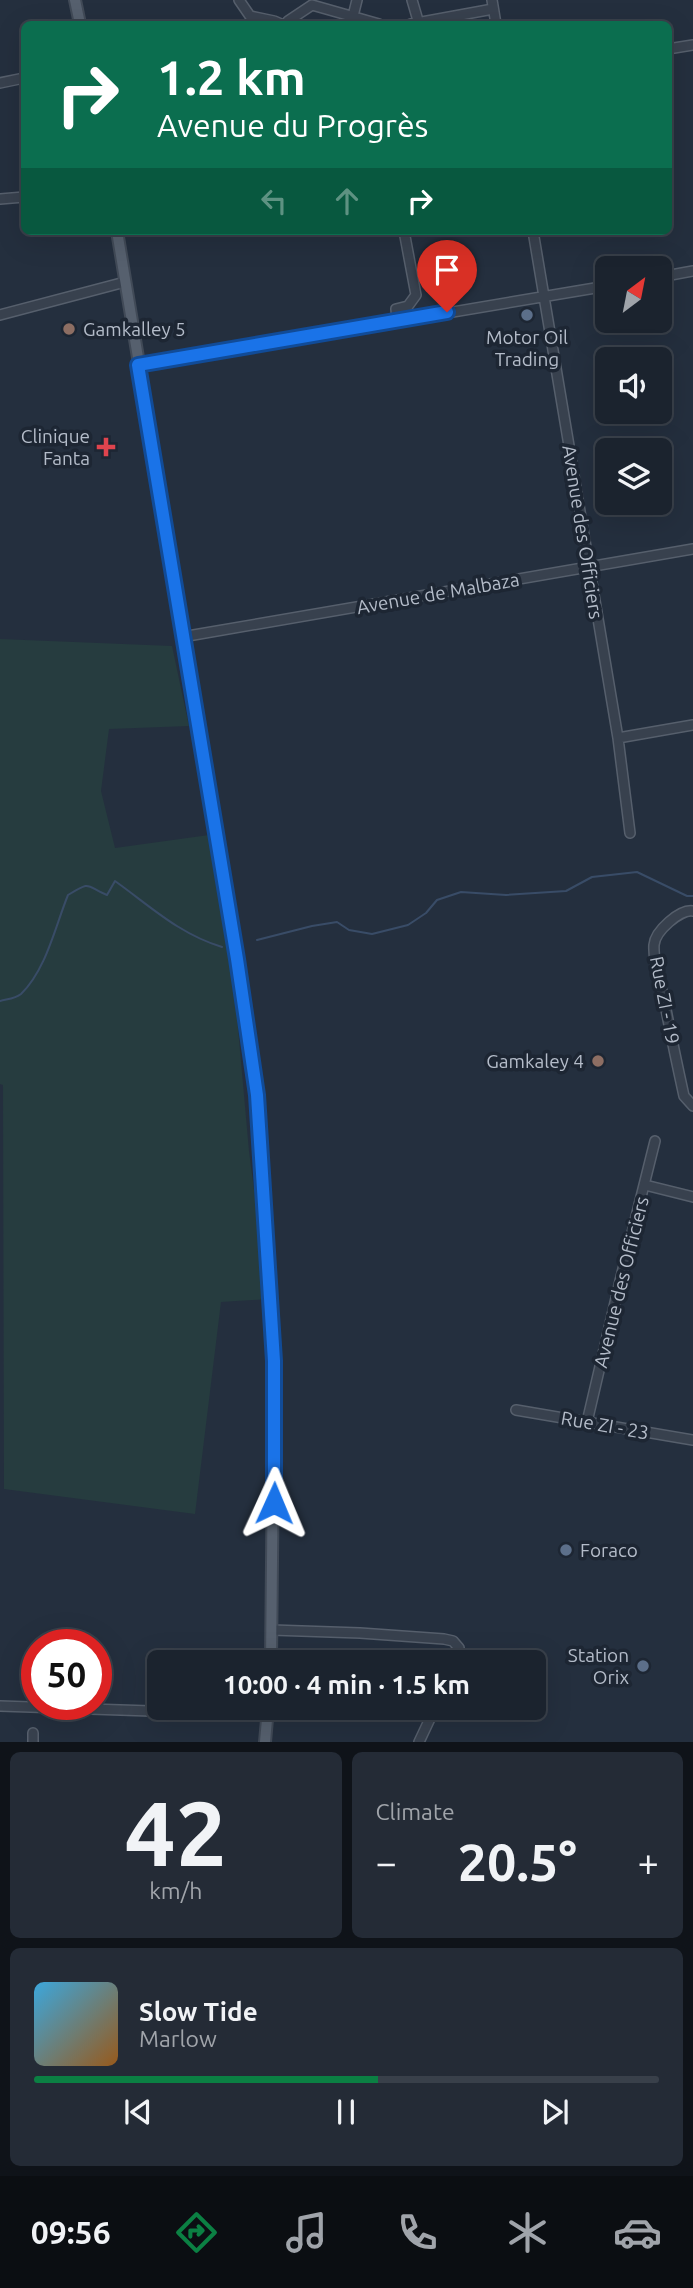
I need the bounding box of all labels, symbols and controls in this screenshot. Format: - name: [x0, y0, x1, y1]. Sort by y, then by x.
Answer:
- icon: right: [42, 49, 133, 140]
- text: 1.2 km: [157, 49, 306, 104]
- text: Avenue du Progrès: [157, 107, 428, 143]
- icon: left: [255, 182, 293, 220]
- icon: ahead: [328, 182, 366, 220]
- icon: right: [401, 182, 439, 220]
- pin: [417, 240, 477, 312]
- icon: arrive: [428, 251, 466, 289]
- north arrow: [595, 256, 672, 332]
- map controls: [595, 256, 672, 515]
- marker: Motor Oil Trading: [519, 307, 535, 323]
- place label: Gamkalley 5: [83, 318, 186, 340]
- marker: Gamkalley 5: [61, 321, 77, 337]
- place label: Motor Oil Trading: [486, 326, 568, 370]
- button: sound: [595, 347, 672, 424]
- place label: Clinique Fanta: [21, 425, 90, 469]
- marker: Clinique Fanta: [96, 437, 116, 457]
- button: layers: [595, 438, 672, 515]
- street label: Avenue des Officiers: [558, 443, 608, 621]
- street label: Avenue de Malbaza: [355, 568, 521, 618]
- street label: Rue ZI - 19: [646, 954, 684, 1046]
- place label: Gamkaley 4: [486, 1050, 584, 1072]
- marker: Gamkaley 4: [590, 1053, 606, 1069]
- street label: Avenue des Officiers: [589, 1194, 653, 1370]
- street label: Rue ZI - 23: [559, 1406, 651, 1444]
- position arrow: [237, 1466, 311, 1540]
- place label: Foraco: [580, 1539, 638, 1561]
- marker: Foraco: [558, 1542, 574, 1558]
- speed limit sign: 50: [21, 1629, 112, 1720]
- place label: Station Orix: [568, 1644, 629, 1688]
- marker: Station Orix: [635, 1658, 651, 1674]
- text: 10:00 · 4 min · 1.5 km: [223, 1670, 470, 1699]
- text: 42: [124, 1781, 227, 1883]
- text: Climate: [376, 1799, 455, 1824]
- text: 20.5°: [458, 1833, 577, 1891]
- text: −: [376, 1841, 397, 1883]
- text: +: [638, 1841, 659, 1883]
- text: km/h: [149, 1878, 202, 1903]
- text: Slow Tide: [139, 1997, 258, 2026]
- text: Marlow: [139, 2026, 217, 2051]
- icon: previous: [119, 2093, 157, 2131]
- icon: pause: [327, 2093, 365, 2131]
- icon: next: [536, 2093, 574, 2131]
- icon: directions: [172, 2208, 221, 2257]
- icon: music: [282, 2208, 331, 2257]
- icon: phone: [393, 2208, 442, 2257]
- icon: climate: [503, 2208, 552, 2257]
- icon: car: [613, 2208, 662, 2257]
- text: 09:56: [31, 2214, 111, 2250]

